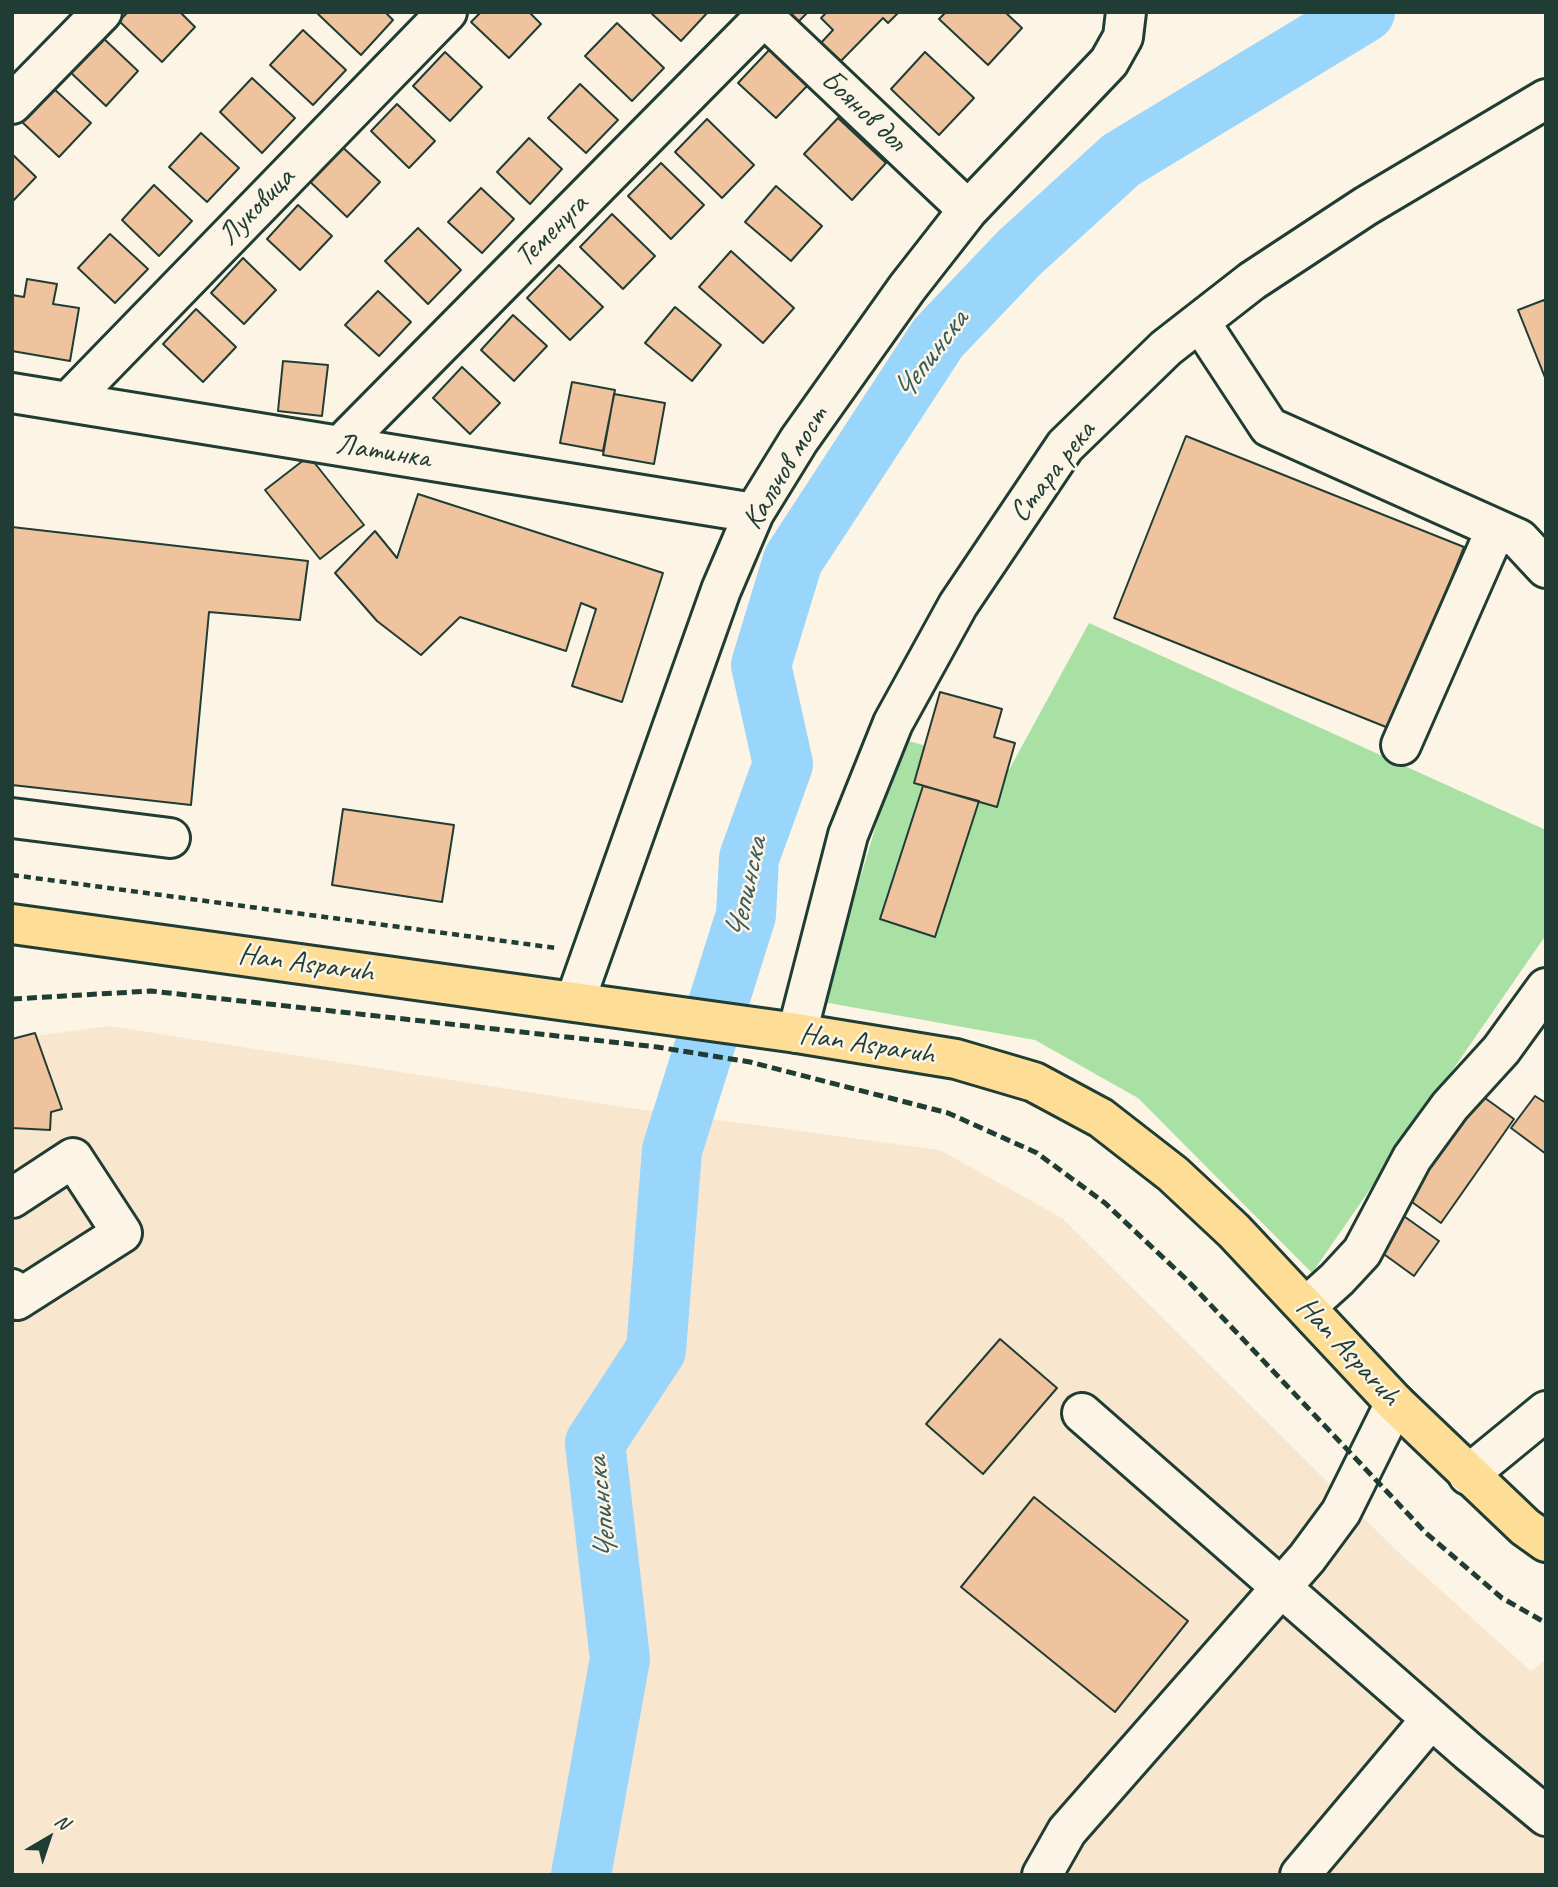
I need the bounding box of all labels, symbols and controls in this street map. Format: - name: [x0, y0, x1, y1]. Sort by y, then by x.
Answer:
- street label: Боянов дол: [813, 63, 913, 159]
- street label: Луковица: [211, 161, 303, 253]
- street label: Теменуга: [508, 187, 596, 275]
- water label: Чепинска: [885, 303, 977, 409]
- street label: Калъчов мост: [735, 400, 837, 536]
- street label: Стара река: [1002, 414, 1104, 530]
- street label: Латинка: [333, 427, 433, 477]
- water label: Чепинска: [717, 835, 777, 943]
- street label: Han Asparuh: [236, 937, 376, 991]
- street label: Han Asparuh: [797, 1017, 937, 1073]
- street label: Han Asparuh: [1288, 1290, 1408, 1414]
- water label: Чепинска: [579, 1456, 627, 1562]
- north arrow: [14, 1803, 84, 1873]
- text: N: [50, 1809, 74, 1835]

